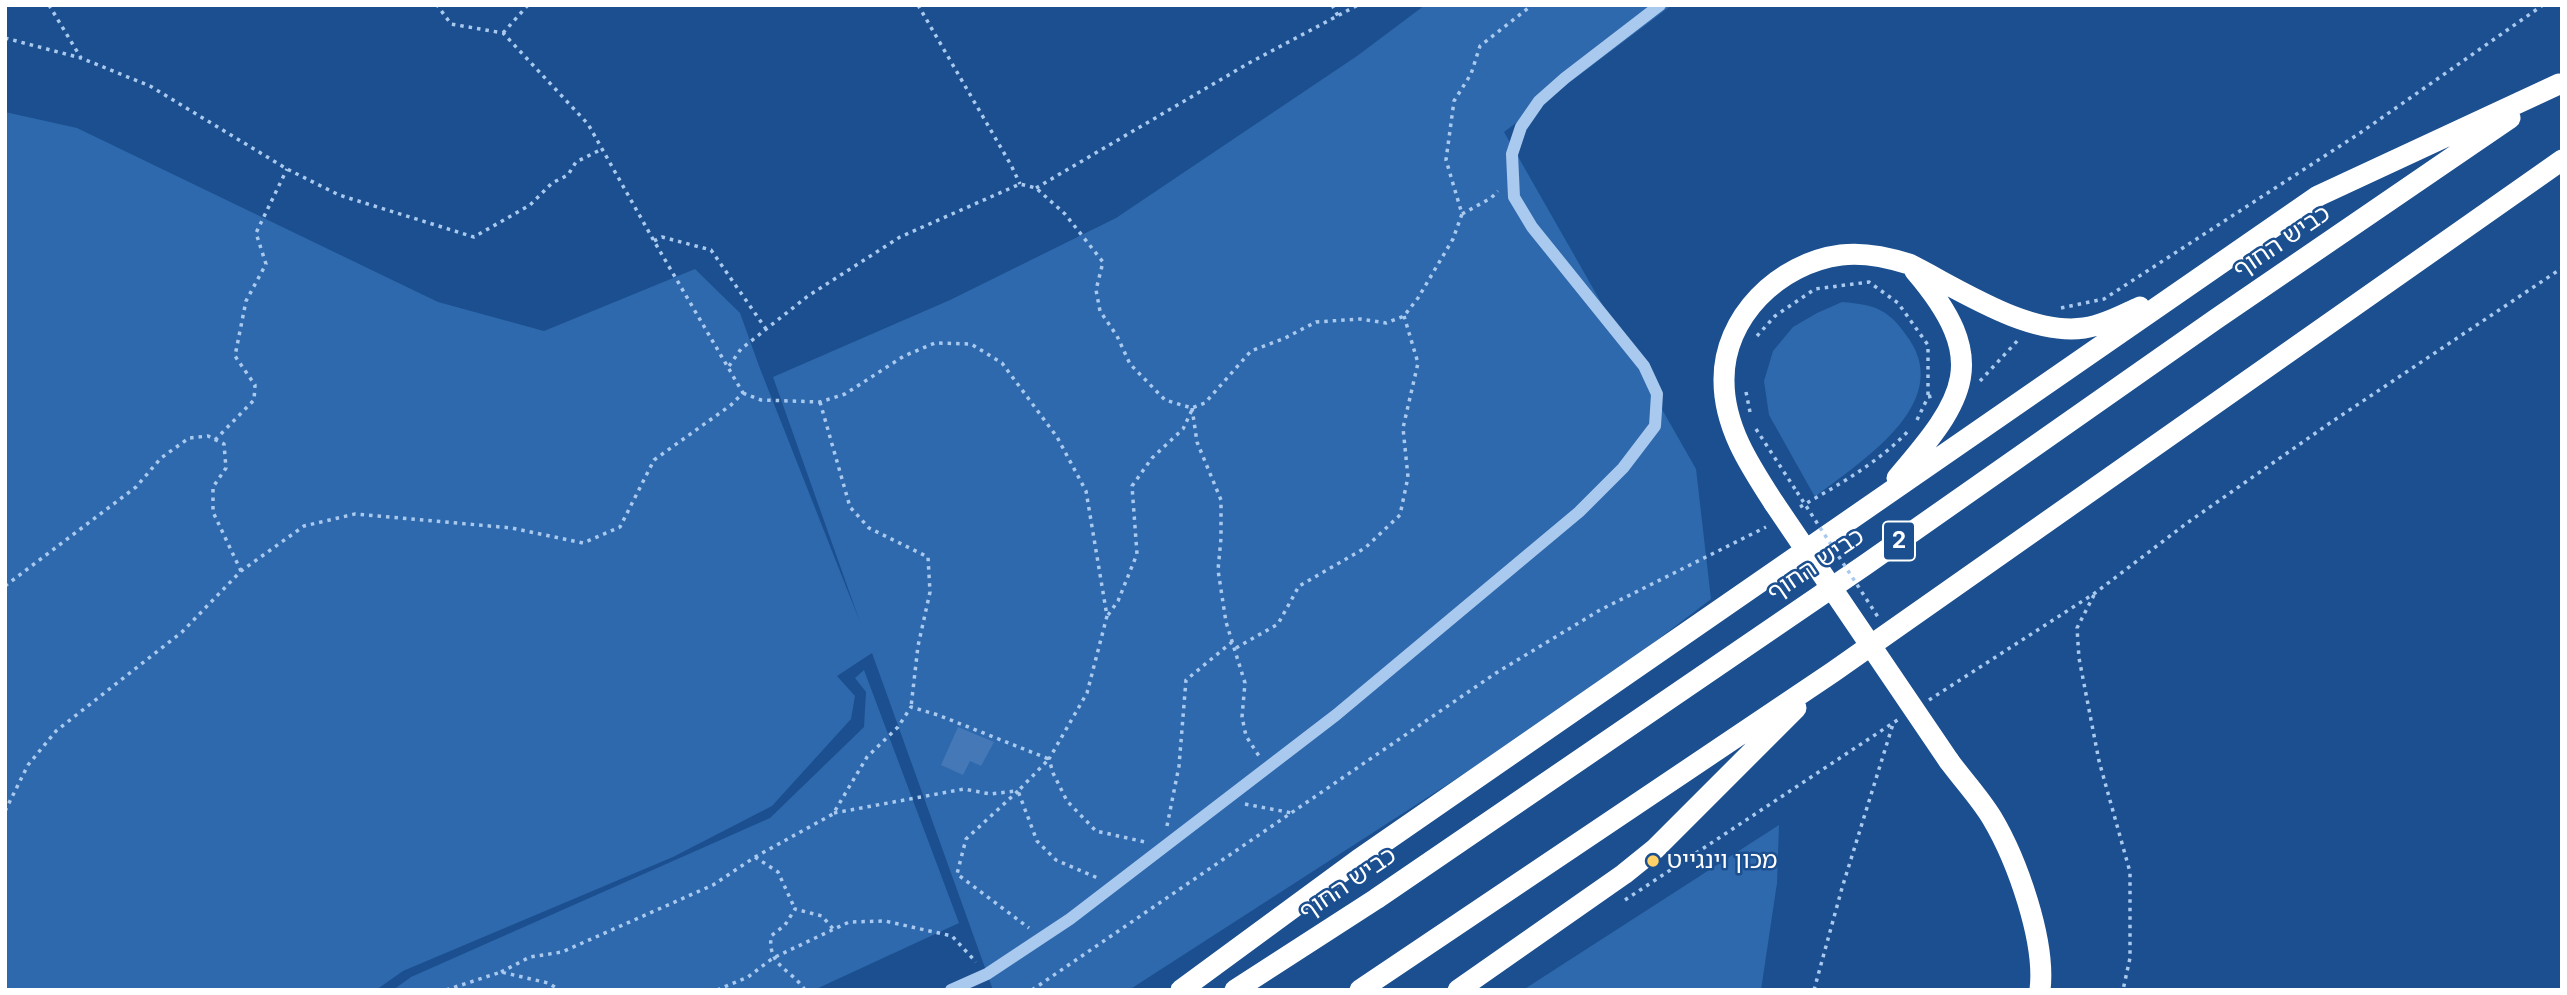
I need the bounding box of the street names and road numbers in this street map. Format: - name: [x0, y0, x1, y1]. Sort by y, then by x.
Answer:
- street label: כביש החוף: [2228, 199, 2336, 285]
- street label: כביש החוף: [1762, 522, 1870, 608]
- road number: 2: [1883, 522, 1915, 561]
- street label: כביש החוף: [1294, 841, 1402, 927]

